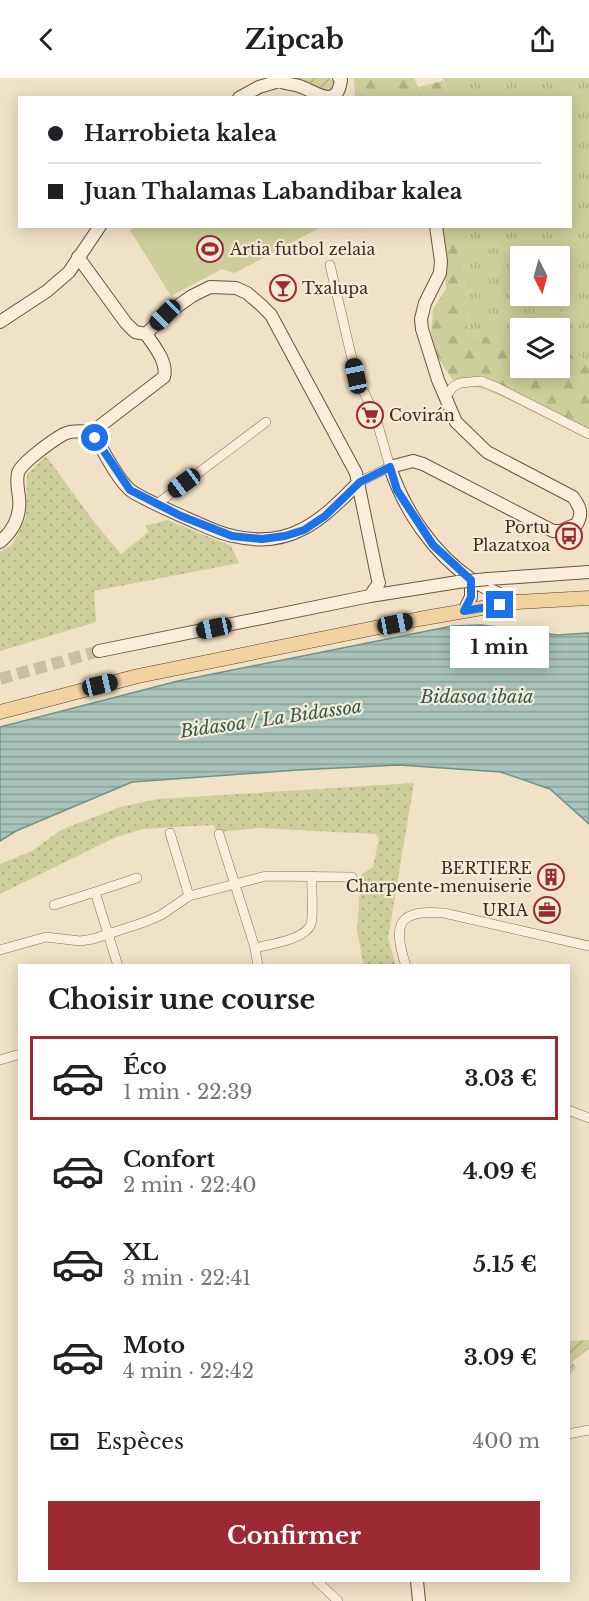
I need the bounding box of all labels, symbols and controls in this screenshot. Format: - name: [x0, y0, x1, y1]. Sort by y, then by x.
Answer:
- icon: back: [30, 23, 63, 56]
- text: Zipcab: [245, 23, 344, 56]
- icon: share: [526, 23, 559, 56]
- text: Harrobieta kalea: [84, 120, 277, 147]
- text: Juan Thalamas Labandibar kalea: [84, 178, 462, 205]
- sports icon: Artia futbol zelaia: [195, 234, 225, 264]
- place label: Artia futbol zelaia: [229, 239, 375, 259]
- north arrow: [510, 246, 570, 306]
- map controls: [510, 246, 570, 378]
- bar icon: Txalupa: [268, 273, 298, 303]
- place label: Txalupa: [302, 278, 368, 298]
- car: [146, 296, 184, 334]
- button: layers: [510, 318, 570, 378]
- car: [343, 357, 369, 395]
- supermarket icon: Covirán: [355, 400, 385, 430]
- place label: Covirán: [389, 405, 455, 425]
- route start: [81, 424, 108, 451]
- car: [164, 465, 204, 501]
- place label: Portu Plazatxoa: [472, 517, 550, 555]
- bus stop icon: Portu Plazatxoa: [554, 521, 584, 551]
- route end: [486, 591, 513, 618]
- car: [376, 612, 414, 636]
- car: [195, 615, 233, 641]
- callout: 1 min: [450, 626, 550, 668]
- text: 1 min: [471, 635, 528, 659]
- car: [80, 672, 120, 698]
- water label: Bidasoa ibaia: [419, 686, 534, 708]
- water label: Bidasoa / La Bidassoa: [178, 695, 363, 743]
- place label: BERTIERE Charpente-menuiserie: [346, 858, 532, 896]
- building icon: BERTIERE Charpente-menuiserie: [536, 862, 566, 892]
- office icon: URIA: [532, 895, 562, 925]
- place label: URIA: [483, 900, 529, 920]
- text: Choisir une course: [48, 983, 315, 1016]
- icon: car: [51, 1051, 105, 1105]
- text: Éco: [123, 1053, 167, 1080]
- text: 3.03 €: [464, 1065, 537, 1092]
- text: 1 min · 22:39: [123, 1080, 252, 1104]
- icon: car: [51, 1144, 105, 1198]
- text: Confort: [123, 1146, 215, 1173]
- text: 4.09 €: [463, 1158, 537, 1185]
- text: 2 min · 22:40: [123, 1173, 257, 1197]
- icon: car: [51, 1237, 105, 1291]
- text: XL: [123, 1239, 158, 1266]
- text: 5.15 €: [473, 1251, 537, 1278]
- text: 3 min · 22:41: [123, 1266, 251, 1290]
- icon: car: [51, 1330, 105, 1384]
- text: Moto: [123, 1332, 185, 1359]
- text: 3.09 €: [464, 1344, 537, 1371]
- text: 4 min · 22:42: [123, 1359, 254, 1383]
- icon: cash: [48, 1425, 81, 1458]
- text: Espèces: [96, 1428, 184, 1455]
- text: 400 m: [473, 1429, 540, 1453]
- button: Confirmer: [48, 1501, 540, 1570]

